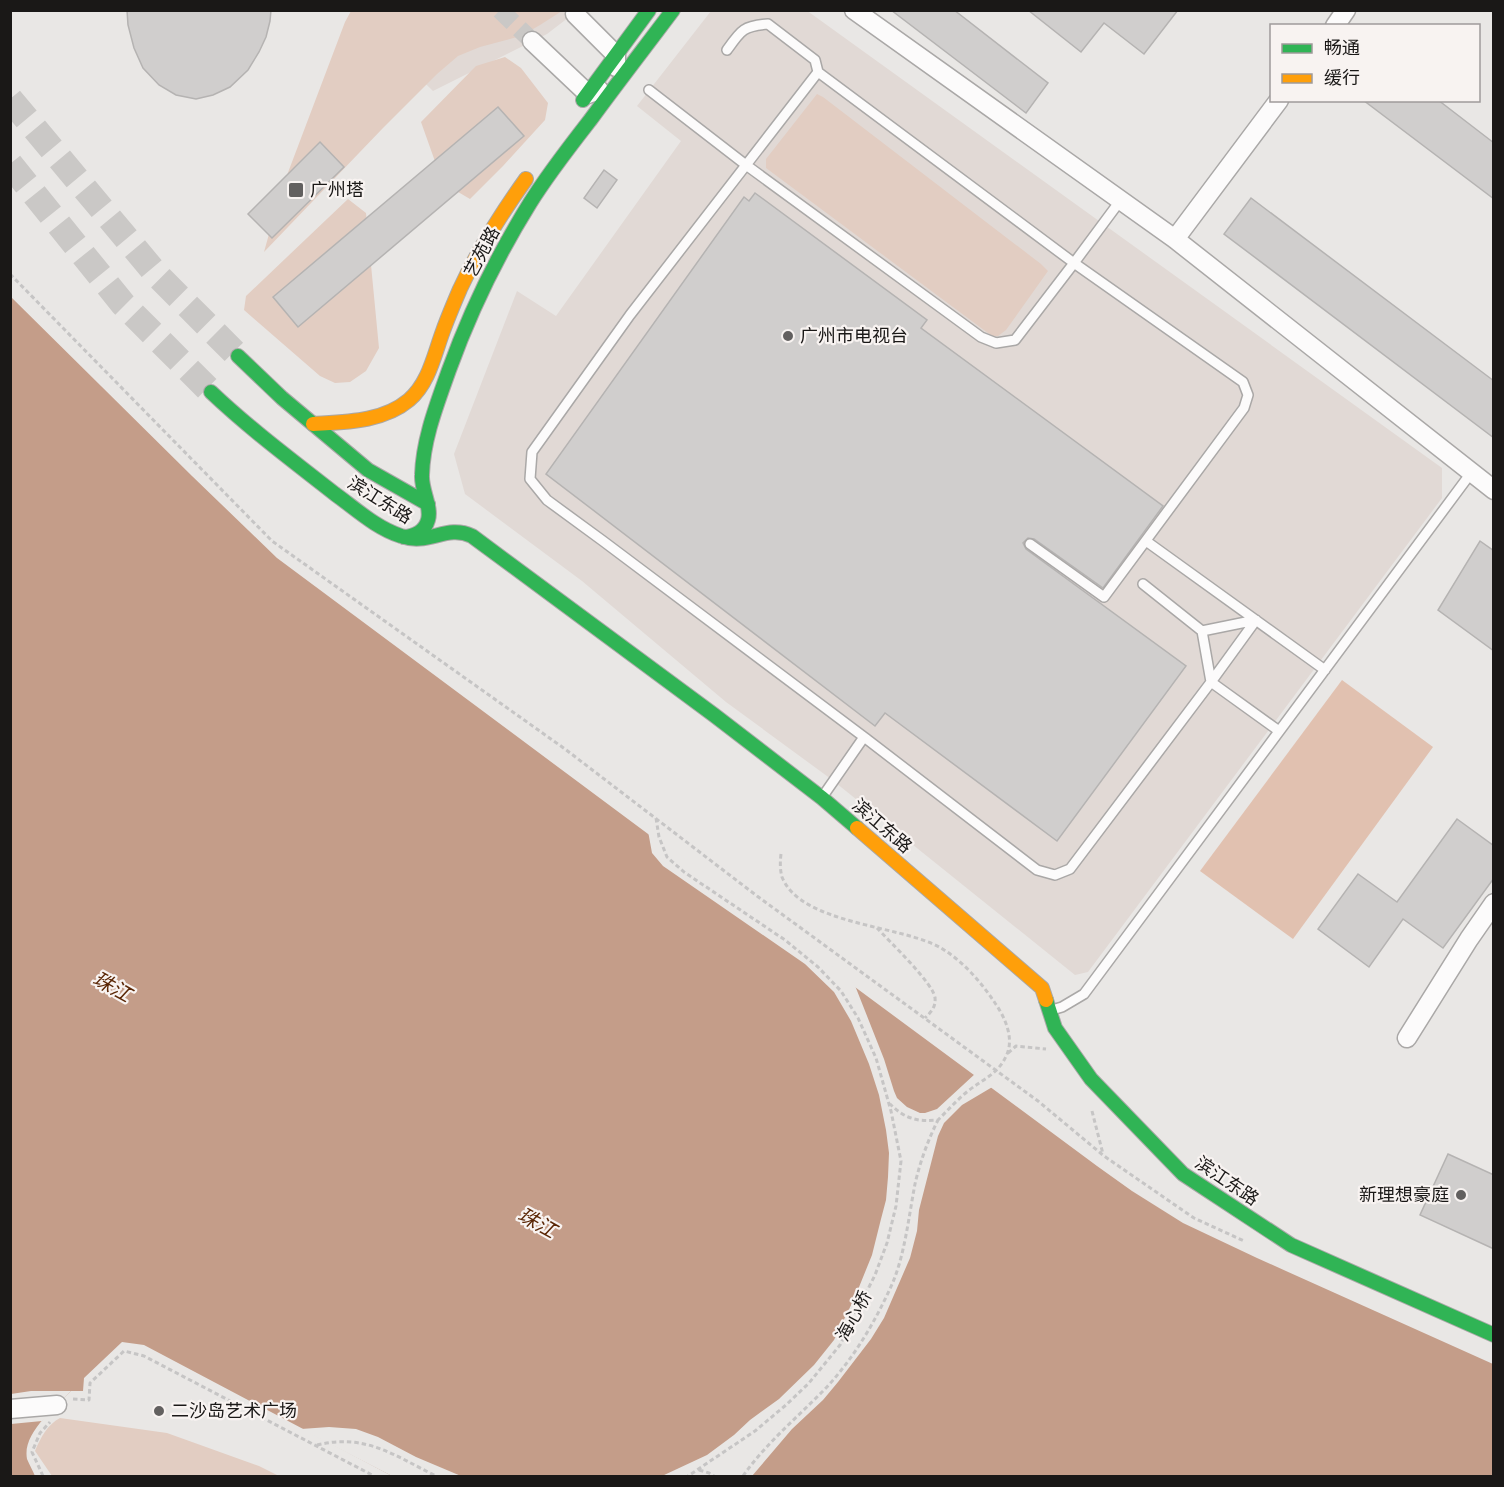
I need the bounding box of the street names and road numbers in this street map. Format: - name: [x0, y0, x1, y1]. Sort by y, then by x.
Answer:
- street label: 艺苑路: [458, 222, 506, 282]
- street label: 滨江东路: [343, 470, 417, 530]
- street label: 滨江东路: [846, 793, 918, 859]
- street label: 滨江东路: [1190, 1150, 1264, 1212]
- street label: 海心桥: [830, 1286, 878, 1346]

